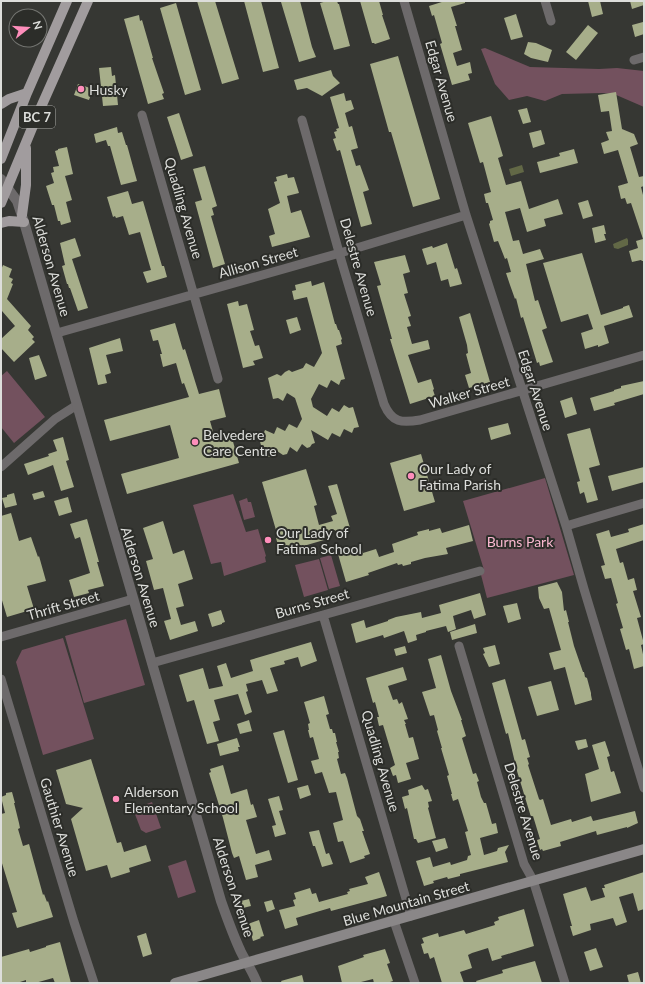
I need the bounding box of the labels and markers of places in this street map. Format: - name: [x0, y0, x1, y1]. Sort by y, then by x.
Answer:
- place label: Husky: [89, 81, 129, 98]
- marker: Husky: [76, 84, 86, 94]
- place label: Belvedere Care Centre: [203, 426, 277, 459]
- marker: Belvedere Care Centre: [190, 437, 200, 447]
- place label: Our Lady of Fatima Parish: [419, 460, 501, 493]
- marker: Our Lady of Fatima Parish: [406, 471, 416, 481]
- place label: Our Lady of Fatima School: [276, 524, 362, 557]
- marker: Our Lady of Fatima School: [263, 535, 273, 545]
- place label: Alderson Elementary School: [124, 783, 238, 816]
- marker: Alderson Elementary School: [111, 794, 121, 804]

